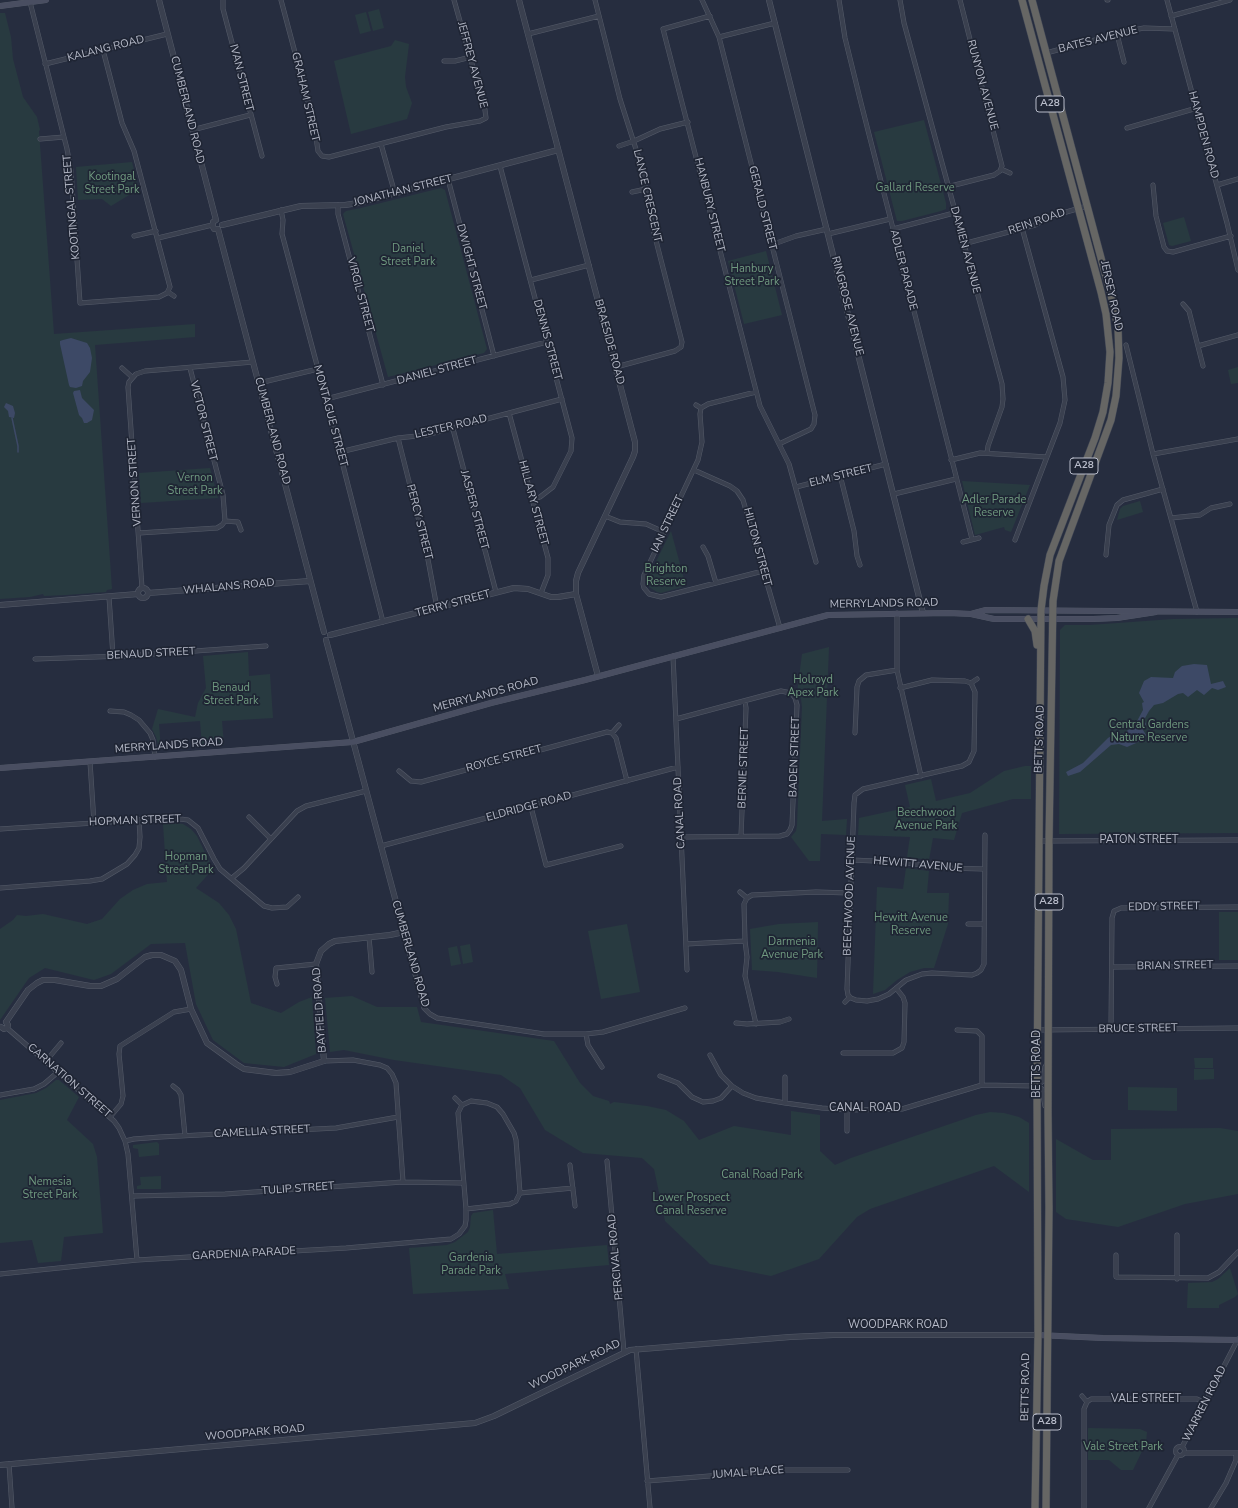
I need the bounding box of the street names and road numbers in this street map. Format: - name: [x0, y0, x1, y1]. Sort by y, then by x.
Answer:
- street label: JEFFREY AVENUE: [454, 20, 490, 110]
- street label: BATES AVENUE: [1057, 24, 1139, 56]
- street label: KALANG ROAD: [66, 33, 146, 65]
- street label: RUNYON AVENUE: [964, 38, 1000, 132]
- street label: IVAN STREET: [226, 43, 256, 113]
- street label: GRAHAM STREET: [288, 51, 322, 143]
- street label: CUMBERLAND ROAD: [167, 55, 207, 165]
- street label: HAMPDEN ROAD: [1185, 90, 1221, 180]
- road number: A28: [1036, 96, 1064, 112]
- street label: LANCE CRESCENT: [630, 148, 664, 244]
- street label: KOOTINGAL STREET: [61, 154, 83, 260]
- street label: HANBURY STREET: [691, 157, 727, 253]
- street label: GERALD STREET: [745, 164, 779, 252]
- street label: JONATHAN STREET: [352, 172, 454, 210]
- street label: DAMIEN AVENUE: [947, 205, 983, 295]
- street label: REIN ROAD: [1007, 206, 1067, 238]
- street label: DWIGHT STREET: [453, 223, 489, 311]
- street label: ADLER PARADE: [887, 228, 919, 312]
- street label: RINGROSE AVENUE: [828, 255, 866, 357]
- street label: VIRGIL STREET: [344, 256, 376, 334]
- street label: JERSEY ROAD: [1097, 260, 1125, 332]
- street label: DENNIS STREET: [530, 298, 564, 382]
- street label: BRAESIDE ROAD: [591, 298, 627, 386]
- street label: DANIEL STREET: [396, 354, 478, 388]
- street label: MONTAGUE STREET: [310, 364, 350, 468]
- street label: CUMBERLAND ROAD: [251, 376, 293, 486]
- street label: VICTOR STREET: [187, 379, 219, 463]
- street label: LESTER ROAD: [414, 412, 488, 442]
- street label: VERNON STREET: [125, 437, 145, 527]
- road number: A28: [1070, 458, 1098, 474]
- street label: HILLARY STREET: [515, 459, 551, 547]
- street label: ELM STREET: [808, 462, 874, 490]
- street label: JASPER STREET: [457, 469, 491, 551]
- street label: PERCY STREET: [403, 483, 435, 561]
- street label: IAN STREET: [649, 493, 687, 555]
- street label: HILTON STREET: [740, 506, 774, 588]
- street label: WHALANS ROAD: [183, 576, 275, 598]
- street label: TERRY STREET: [414, 588, 492, 620]
- street label: MERRYLANDS ROAD: [830, 596, 938, 612]
- street label: BENAUD STREET: [106, 645, 196, 663]
- street label: MERRYLANDS ROAD: [432, 675, 540, 715]
- street label: BETTS ROAD: [1032, 705, 1048, 773]
- street label: BADEN STREET: [787, 716, 803, 798]
- street label: BERNIE STREET: [736, 727, 752, 809]
- street label: MERRYLANDS ROAD: [114, 736, 224, 756]
- street label: ROYCE STREET: [465, 743, 543, 775]
- street label: CANAL ROAD: [672, 777, 688, 849]
- street label: ELDRIDGE ROAD: [485, 789, 573, 825]
- street label: HOPMAN STREET: [89, 813, 181, 829]
- street label: PATON STREET: [1100, 833, 1178, 847]
- street label: BEECHWOOD AVENUE: [841, 836, 859, 956]
- street label: HEWITT AVENUE: [873, 855, 963, 875]
- road number: A28: [1035, 894, 1063, 910]
- street label: CUMBERLAND ROAD: [388, 899, 432, 1009]
- street label: EDDY STREET: [1128, 900, 1200, 914]
- street label: BRIAN STREET: [1137, 959, 1213, 973]
- street label: BAYFIELD ROAD: [310, 967, 330, 1053]
- street label: BRUCE STREET: [1098, 1022, 1178, 1036]
- street label: BETTS ROAD: [1030, 1030, 1044, 1098]
- street label: CARNATION STREET: [24, 1041, 114, 1121]
- street label: CANAL ROAD: [829, 1101, 901, 1115]
- street label: CAMELLIA STREET: [213, 1123, 311, 1141]
- street label: TULIP STREET: [261, 1180, 335, 1198]
- street label: PERCIVAL ROAD: [606, 1213, 626, 1301]
- street label: GARDENIA PARADE: [192, 1245, 296, 1263]
- street label: WOODPARK ROAD: [848, 1318, 948, 1332]
- street label: WOODPARK ROAD: [527, 1337, 623, 1393]
- street label: BETTS ROAD: [1019, 1353, 1033, 1421]
- street label: WARREN ROAD: [1180, 1364, 1230, 1444]
- street label: VALE STREET: [1111, 1392, 1181, 1406]
- road number: A28: [1033, 1414, 1061, 1430]
- street label: WOODPARK ROAD: [205, 1422, 305, 1444]
- street label: JUMAL PLACE: [712, 1464, 784, 1482]

